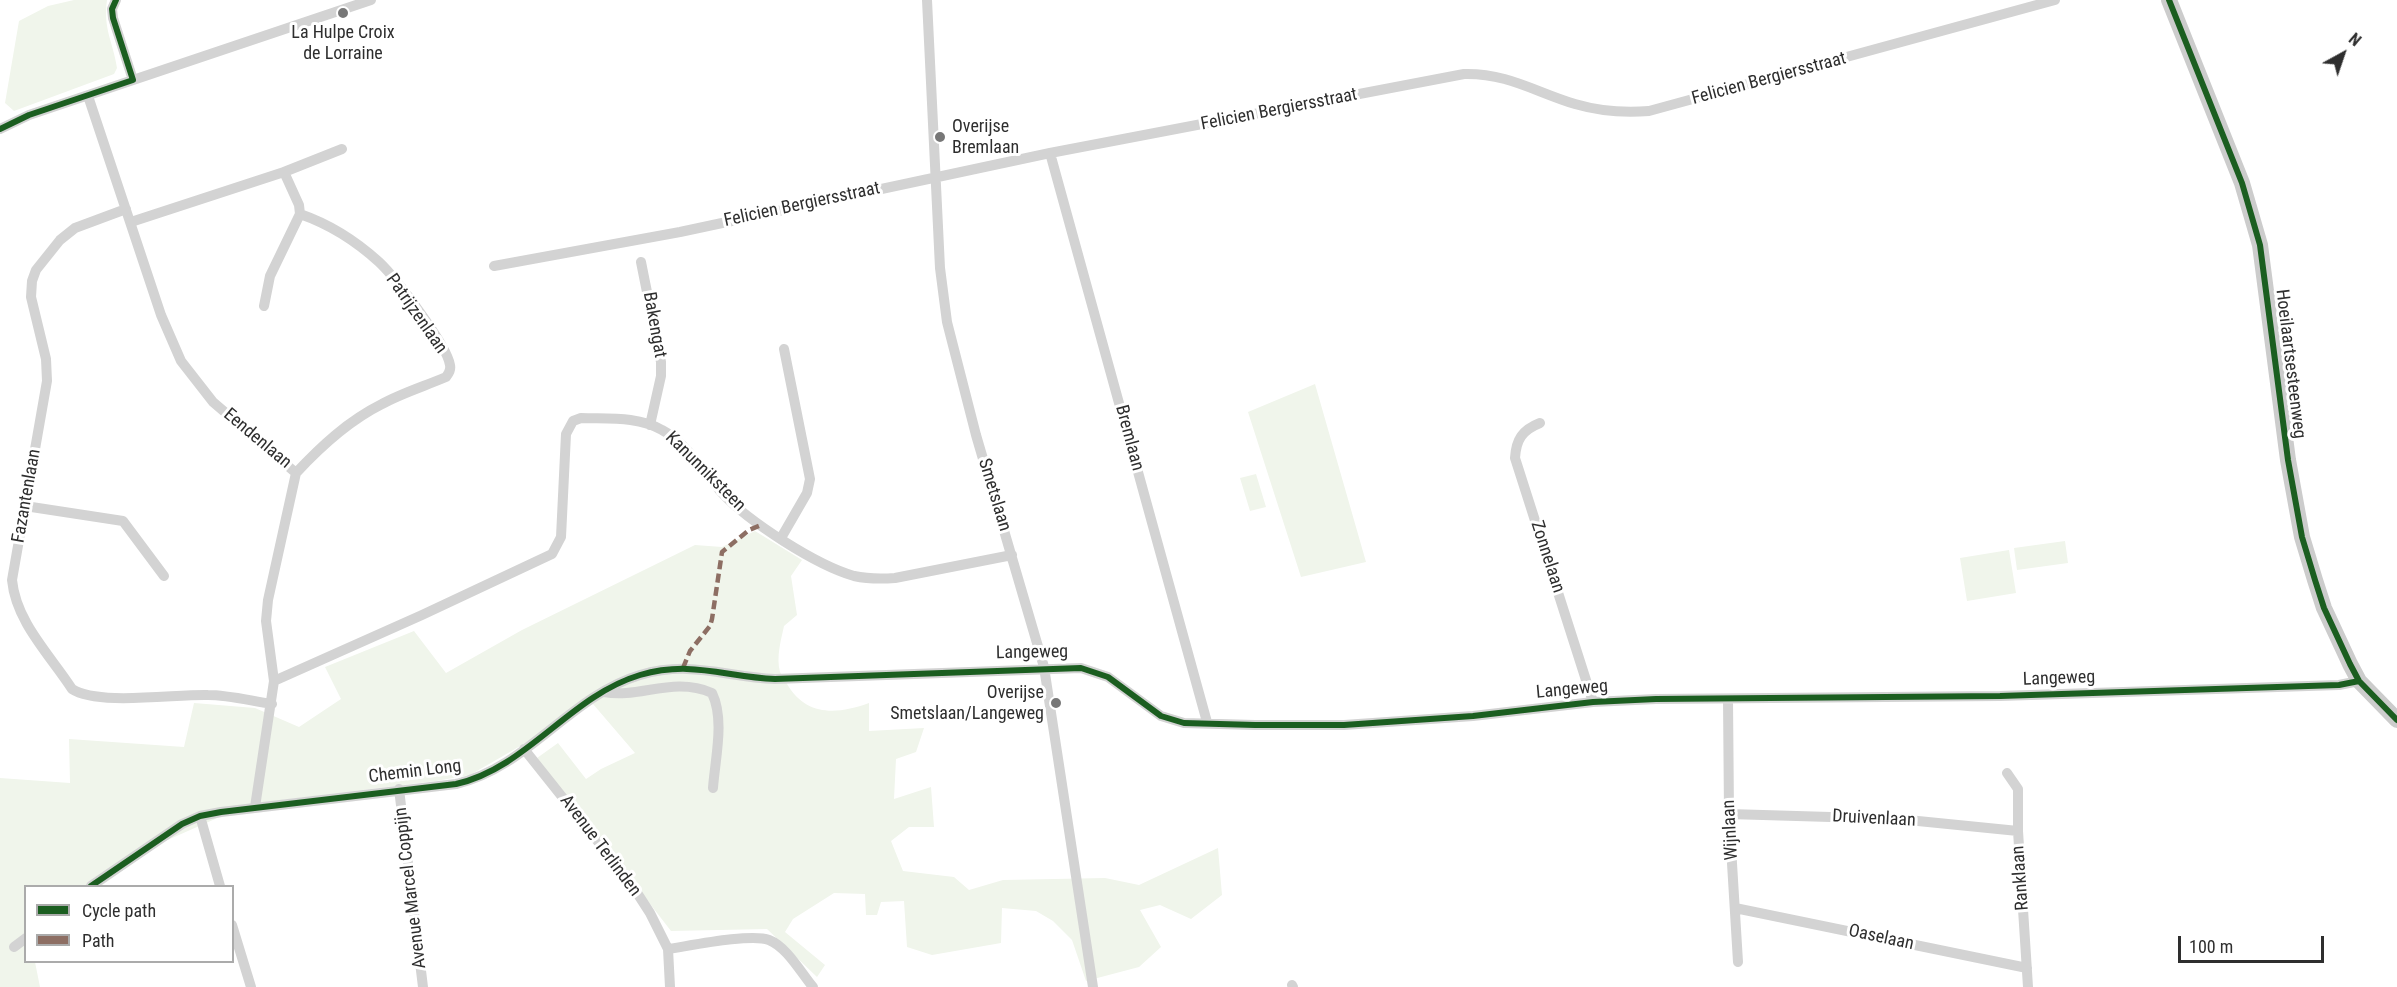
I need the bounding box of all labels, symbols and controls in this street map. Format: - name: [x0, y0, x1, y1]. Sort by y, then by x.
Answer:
- marker: La Hulpe Croix de Lorraine: [336, 6, 350, 20]
- place label: La Hulpe Croix de Lorraine: [291, 22, 395, 64]
- north arrow: [2313, 24, 2373, 84]
- text: N: [2345, 29, 2365, 50]
- street label: Felicien Bergiersstraat: [1689, 48, 1849, 110]
- street label: Felicien Bergiersstraat: [1199, 84, 1359, 136]
- place label: Overijse Bremlaan: [952, 116, 1019, 158]
- marker: Overijse Bremlaan: [933, 130, 947, 144]
- street label: Felicien Bergiersstraat: [722, 178, 882, 232]
- street label: Patrijzenlaan: [381, 270, 451, 358]
- street label: Hoeilaartsesteenweg: [2270, 288, 2310, 440]
- street label: Bakengat: [638, 290, 670, 360]
- street label: Bremlaan: [1110, 403, 1148, 473]
- street label: Eendenlaan: [219, 404, 295, 474]
- street label: Kanunniksteen: [660, 427, 750, 517]
- street label: Fazantenlaan: [8, 447, 46, 545]
- street label: Smetslaan: [973, 456, 1015, 534]
- street label: Zonnelaan: [1525, 518, 1569, 596]
- street label: Langeweg: [996, 642, 1068, 664]
- street label: Langeweg: [2023, 667, 2095, 691]
- street label: Langeweg: [1535, 676, 1609, 704]
- place label: Overijse Smetslaan/Langeweg: [890, 682, 1044, 724]
- marker: Overijse Smetslaan/Langeweg: [1049, 696, 1063, 710]
- street label: Chemin Long: [368, 756, 462, 788]
- street label: Avenue Terlinden: [555, 791, 645, 901]
- street label: Wijnlaan: [1719, 799, 1743, 861]
- street label: Avenue Marcel Coppijn: [390, 806, 432, 970]
- street label: Druivenlaan: [1832, 806, 1916, 832]
- street label: Ranklaan: [2008, 845, 2034, 911]
- legend: [24, 885, 234, 963]
- text: Cycle path: [82, 900, 156, 921]
- street label: Oaselaan: [1846, 921, 1916, 955]
- scale bar: [2181, 924, 2326, 962]
- text: Path: [82, 930, 115, 951]
- text: 100 m: [2189, 936, 2233, 957]

